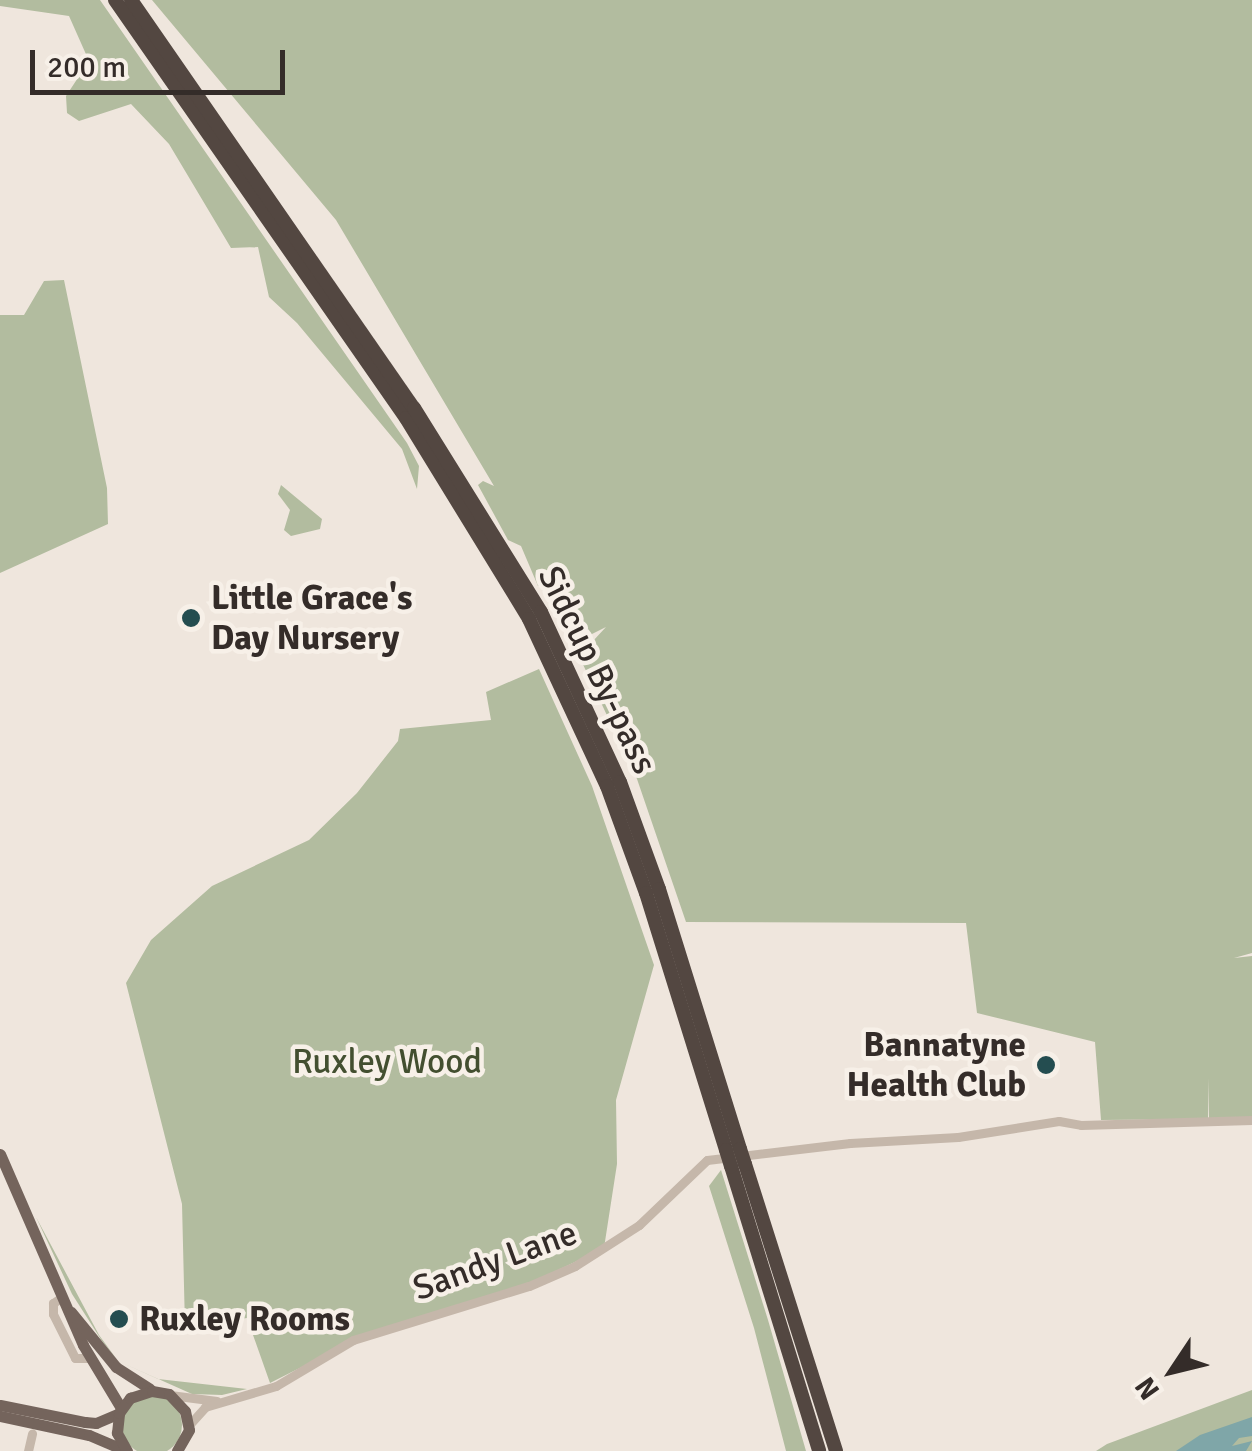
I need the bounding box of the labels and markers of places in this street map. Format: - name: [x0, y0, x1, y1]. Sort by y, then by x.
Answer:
- place label: Little Grace's Day Nursery: [211, 577, 413, 659]
- marker: Little Grace's Day Nursery: [180, 607, 202, 629]
- place label: Bannatyne Health Club: [847, 1024, 1026, 1106]
- marker: Bannatyne Health Club: [1035, 1054, 1057, 1076]
- place label: Ruxley Rooms: [139, 1298, 350, 1340]
- marker: Ruxley Rooms: [108, 1308, 130, 1330]

